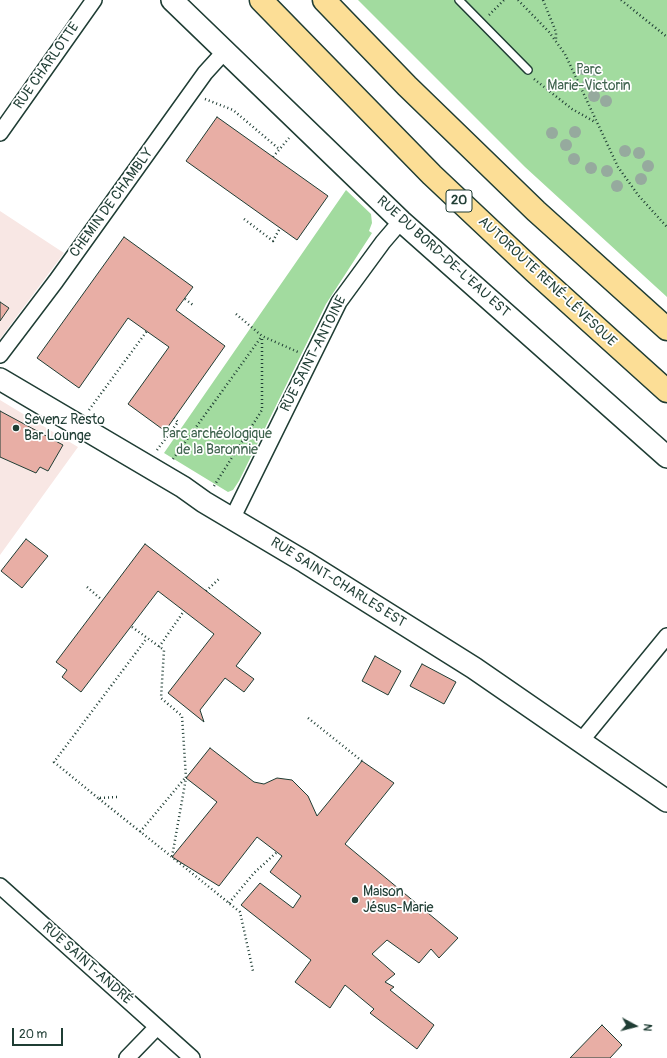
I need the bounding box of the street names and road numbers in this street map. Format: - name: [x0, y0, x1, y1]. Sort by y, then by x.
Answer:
- street label: RUE CHARLOTTE: [11, 19, 83, 113]
- street label: CHEMIN DE CHAMBLY: [67, 145, 157, 261]
- road number: 20: [446, 190, 472, 212]
- street label: RUE DU BORD-DE-L'EAU EST: [373, 193, 513, 321]
- street label: AUTOROUTE RENÉ-LÉVESQUE: [474, 213, 620, 351]
- street label: RUE SAINT-ANTOINE: [277, 293, 351, 415]
- street label: RUE SAINT-CHARLES EST: [267, 534, 409, 632]
- street label: RUE SAINT-ANDRÉ: [39, 919, 135, 1009]

